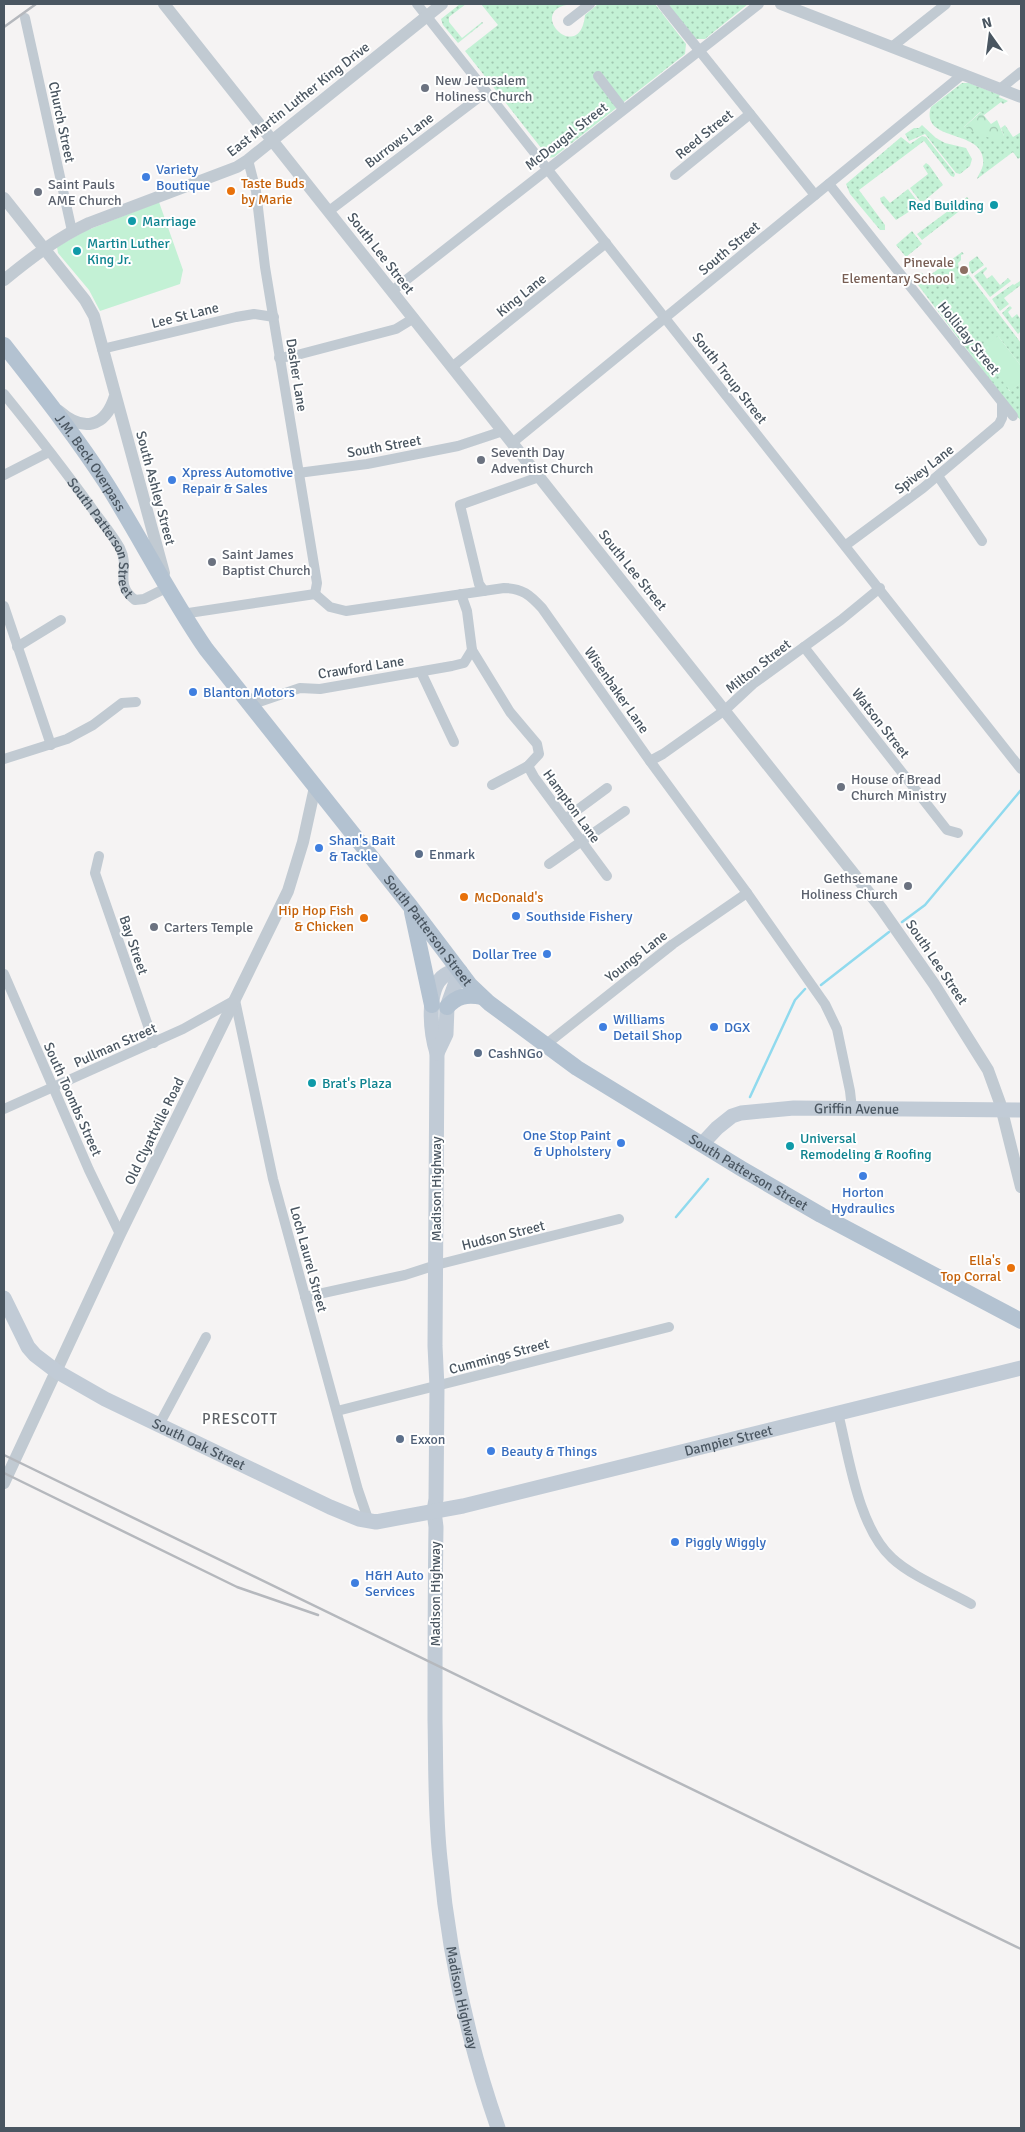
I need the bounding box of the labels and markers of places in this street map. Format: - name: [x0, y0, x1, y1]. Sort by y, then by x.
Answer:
- place label: New Jerusalem Holiness Church: [435, 72, 532, 105]
- marker: New Jerusalem Holiness Church: [419, 82, 431, 94]
- place label: Variety Boutique: [156, 161, 210, 194]
- marker: Variety Boutique: [140, 171, 152, 183]
- place label: Taste Buds by Marie: [241, 175, 305, 208]
- place label: Saint Pauls AME Church: [48, 176, 122, 209]
- marker: Taste Buds by Marie: [225, 185, 237, 197]
- marker: Saint Pauls AME Church: [32, 186, 44, 198]
- place label: Red Building: [908, 197, 984, 214]
- marker: Red Building: [988, 199, 1000, 211]
- place label: Marriage: [142, 213, 196, 230]
- marker: Marriage: [126, 215, 138, 227]
- place label: Martin Luther King Jr.: [87, 235, 171, 268]
- marker: Martin Luther King Jr.: [71, 245, 83, 257]
- place label: Pinevale Elementary School: [841, 254, 954, 287]
- marker: Pinevale Elementary School: [958, 264, 970, 276]
- place label: Seventh Day Adventist Church: [491, 444, 593, 477]
- marker: Seventh Day Adventist Church: [475, 454, 487, 466]
- place label: Xpress Automotive Repair & Sales: [182, 464, 293, 497]
- marker: Xpress Automotive Repair & Sales: [166, 474, 178, 486]
- place label: Saint James Baptist Church: [222, 546, 311, 579]
- marker: Saint James Baptist Church: [206, 556, 218, 568]
- place label: Blanton Motors: [203, 684, 295, 701]
- marker: Blanton Motors: [187, 686, 199, 698]
- place label: House of Bread Church Ministry: [851, 771, 947, 804]
- marker: House of Bread Church Ministry: [835, 781, 847, 793]
- place label: Shan's Bait & Tackle: [329, 832, 396, 865]
- marker: Shan's Bait & Tackle: [313, 842, 325, 854]
- place label: Enmark: [429, 846, 475, 863]
- marker: Enmark: [413, 848, 425, 860]
- place label: Gethsemane Holiness Church: [801, 870, 898, 903]
- marker: Gethsemane Holiness Church: [902, 880, 914, 892]
- place label: McDonald's: [474, 889, 543, 906]
- marker: McDonald's: [458, 891, 470, 903]
- place label: Hip Hop Fish & Chicken: [278, 902, 354, 935]
- place label: Southside Fishery: [526, 908, 633, 925]
- marker: Southside Fishery: [510, 910, 522, 922]
- marker: Hip Hop Fish & Chicken: [358, 912, 370, 924]
- place label: Carters Temple: [164, 919, 253, 936]
- marker: Carters Temple: [148, 921, 160, 933]
- place label: Dollar Tree: [472, 946, 537, 963]
- marker: Dollar Tree: [541, 948, 553, 960]
- place label: Williams Detail Shop: [613, 1011, 682, 1044]
- place label: DGX: [724, 1019, 750, 1036]
- marker: Williams Detail Shop: [597, 1021, 609, 1033]
- marker: DGX: [708, 1021, 720, 1033]
- place label: CashNGo: [488, 1045, 543, 1062]
- marker: CashNGo: [472, 1047, 484, 1059]
- place label: Brat's Plaza: [322, 1075, 392, 1092]
- marker: Brat's Plaza: [306, 1077, 318, 1089]
- place label: One Stop Paint & Upholstery: [523, 1127, 611, 1160]
- place label: Universal Remodeling & Roofing: [800, 1130, 932, 1163]
- marker: One Stop Paint & Upholstery: [615, 1137, 627, 1149]
- marker: Universal Remodeling & Roofing: [784, 1140, 796, 1152]
- marker: Horton Hydraulics: [857, 1170, 869, 1182]
- place label: Horton Hydraulics: [831, 1184, 895, 1217]
- place label: Ella's Top Corral: [940, 1252, 1001, 1285]
- marker: Ella's Top Corral: [1005, 1262, 1017, 1274]
- place label: Exxon: [410, 1431, 445, 1448]
- marker: Exxon: [394, 1433, 406, 1445]
- place label: Beauty & Things: [501, 1443, 597, 1460]
- marker: Beauty & Things: [485, 1445, 497, 1457]
- place label: Piggly Wiggly: [685, 1534, 767, 1551]
- marker: Piggly Wiggly: [669, 1536, 681, 1548]
- place label: H&H Auto Services: [365, 1567, 424, 1600]
- marker: H&H Auto Services: [349, 1577, 361, 1589]

